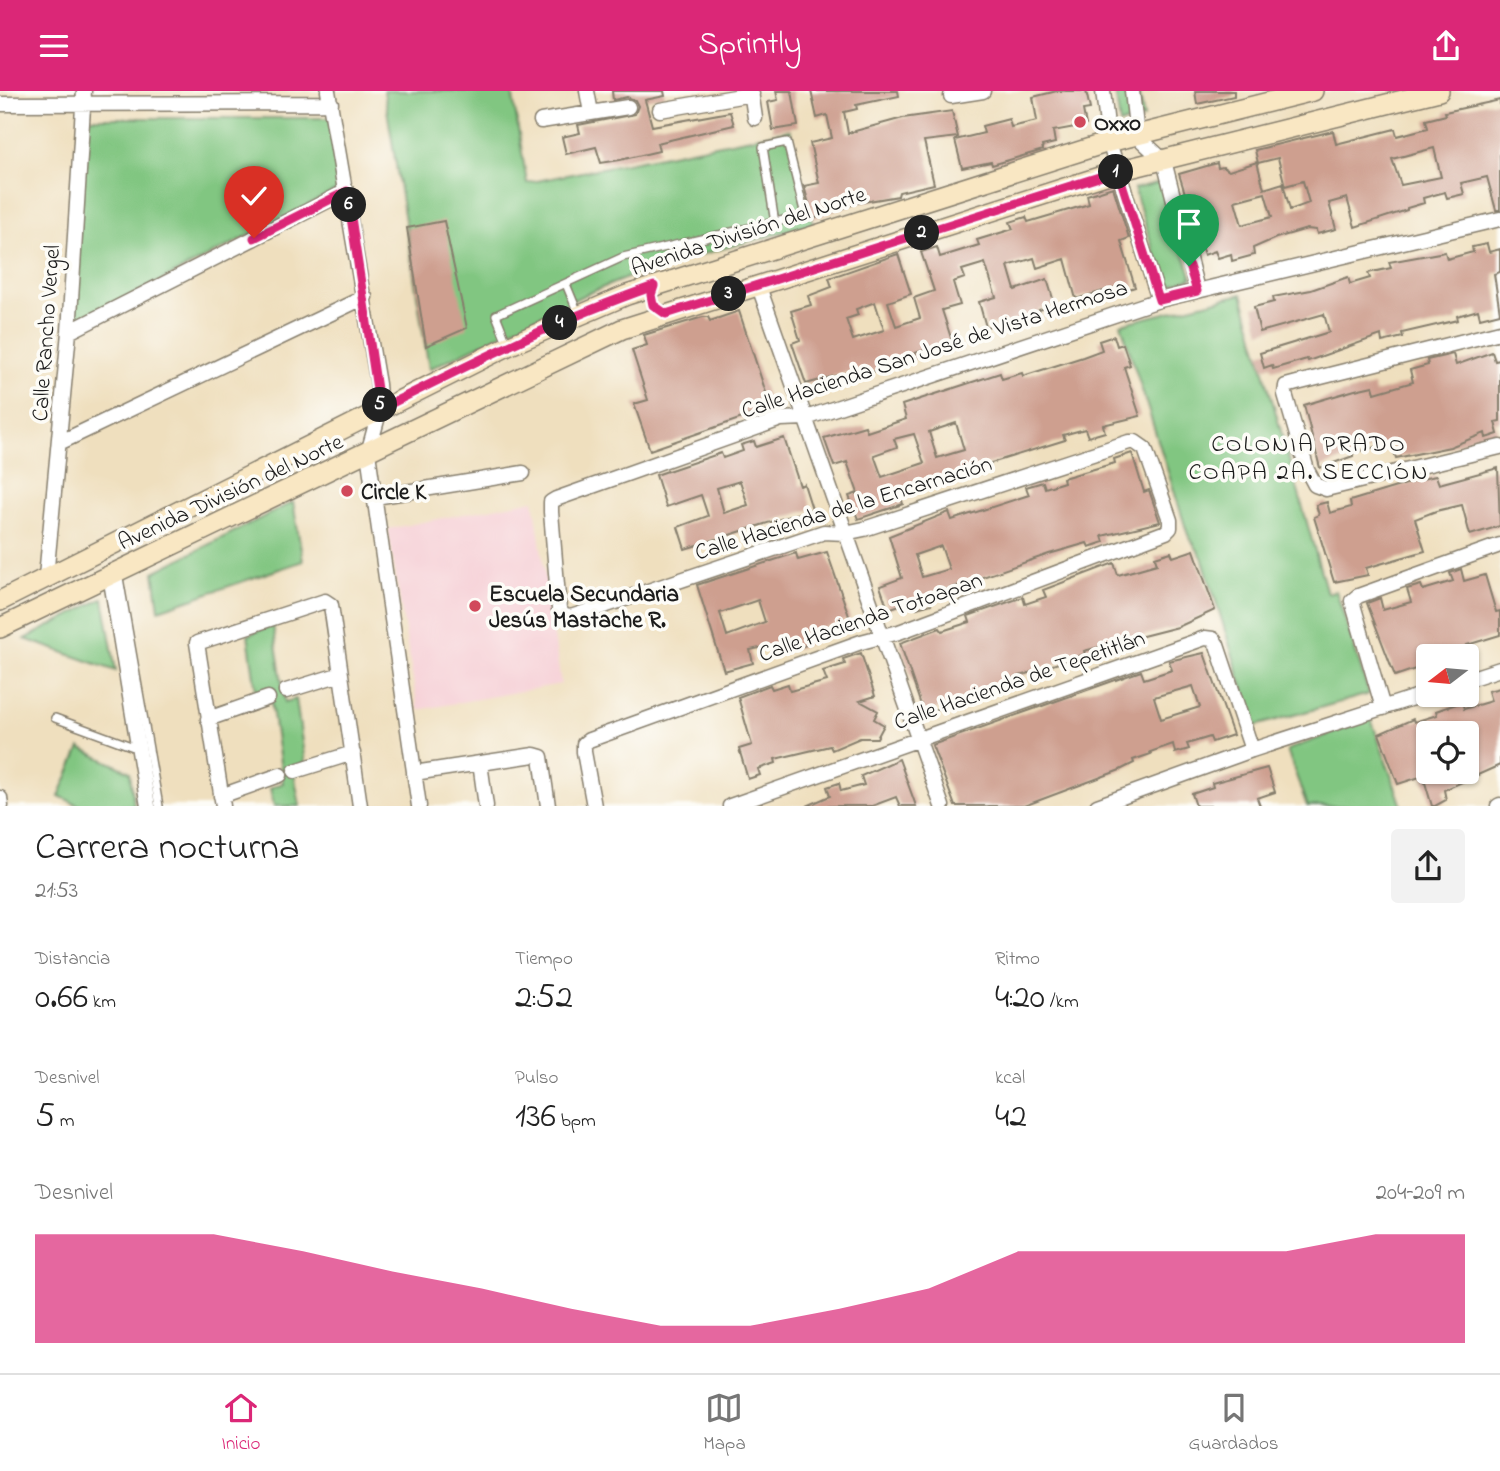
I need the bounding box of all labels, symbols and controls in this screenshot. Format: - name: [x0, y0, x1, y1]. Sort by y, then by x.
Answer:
- text: Sprintly: [698, 22, 802, 69]
- icon: menu: [35, 27, 73, 65]
- icon: share: [1427, 27, 1465, 65]
- place label: Oxxo: [1094, 108, 1141, 141]
- marker: Oxxo: [1072, 114, 1088, 130]
- pin: 1: [1098, 155, 1134, 189]
- text: 1: [1112, 158, 1119, 185]
- pin: [224, 166, 284, 238]
- icon: check: [235, 177, 273, 215]
- street label: Avenida División del Norte: [627, 179, 871, 286]
- pin: 6: [332, 187, 366, 223]
- text: 6: [344, 191, 353, 218]
- pin: [1159, 194, 1219, 266]
- icon: arrive: [1170, 205, 1208, 243]
- pin: 2: [904, 215, 940, 251]
- text: 2: [917, 219, 926, 246]
- street label: Calle Rancho Vergel: [25, 244, 71, 423]
- street label: Calle Hacienda San José de Vista Hermosa: [737, 272, 1132, 429]
- pin: 3: [712, 277, 746, 311]
- text: 3: [725, 280, 732, 307]
- pin: 4: [542, 306, 578, 341]
- text: 4: [556, 309, 563, 336]
- pin: 5: [362, 387, 398, 423]
- text: 5: [374, 391, 385, 418]
- street label: Avenida División del Norte: [113, 426, 350, 560]
- district label: COLONIA PRADO COAPA 2A. SECCIÓN: [1188, 428, 1430, 491]
- street label: Calle Hacienda de la Encarnación: [691, 448, 996, 570]
- place label: Circle K: [361, 477, 427, 510]
- marker: Circle K: [339, 483, 355, 499]
- street label: Calle Hacienda Totoapan: [755, 565, 987, 672]
- place label: Escuela Secundaria Jesús Mastache R.: [489, 579, 679, 638]
- marker: Escuela Secundaria Jesús Mastache R.: [467, 598, 483, 614]
- street label: Calle Hacienda de Tepetitlán: [890, 623, 1150, 740]
- north arrow: [1416, 644, 1479, 707]
- map controls: [1416, 644, 1479, 784]
- button: locate: [1416, 721, 1479, 784]
- text: Carrera nocturna: [35, 821, 300, 877]
- button: share: [1391, 829, 1465, 903]
- text: 21:53: [35, 875, 78, 908]
- text: Distancia: [35, 946, 110, 973]
- text: Tiempo: [515, 946, 573, 973]
- text: Ritmo: [995, 946, 1040, 973]
- text: 0.66: [35, 973, 88, 1024]
- text: 2:52: [515, 973, 573, 1024]
- text: 4:20: [995, 973, 1045, 1024]
- text: km: [88, 989, 116, 1016]
- text: /km: [1045, 989, 1079, 1016]
- text: Desnivel: [35, 1065, 100, 1092]
- text: Pulso: [515, 1065, 558, 1092]
- text: kcal: [995, 1065, 1025, 1092]
- text: 5: [35, 1092, 55, 1143]
- text: 136: [515, 1092, 556, 1143]
- text: 42: [995, 1092, 1027, 1143]
- text: m: [55, 1108, 75, 1135]
- text: bpm: [556, 1108, 596, 1135]
- text: Desnivel: [35, 1177, 113, 1210]
- text: 204–209 m: [1376, 1177, 1465, 1210]
- tab: Inicio: [221, 1389, 260, 1458]
- tab: Mapa: [703, 1389, 746, 1458]
- tab: Guardados: [1189, 1389, 1279, 1458]

